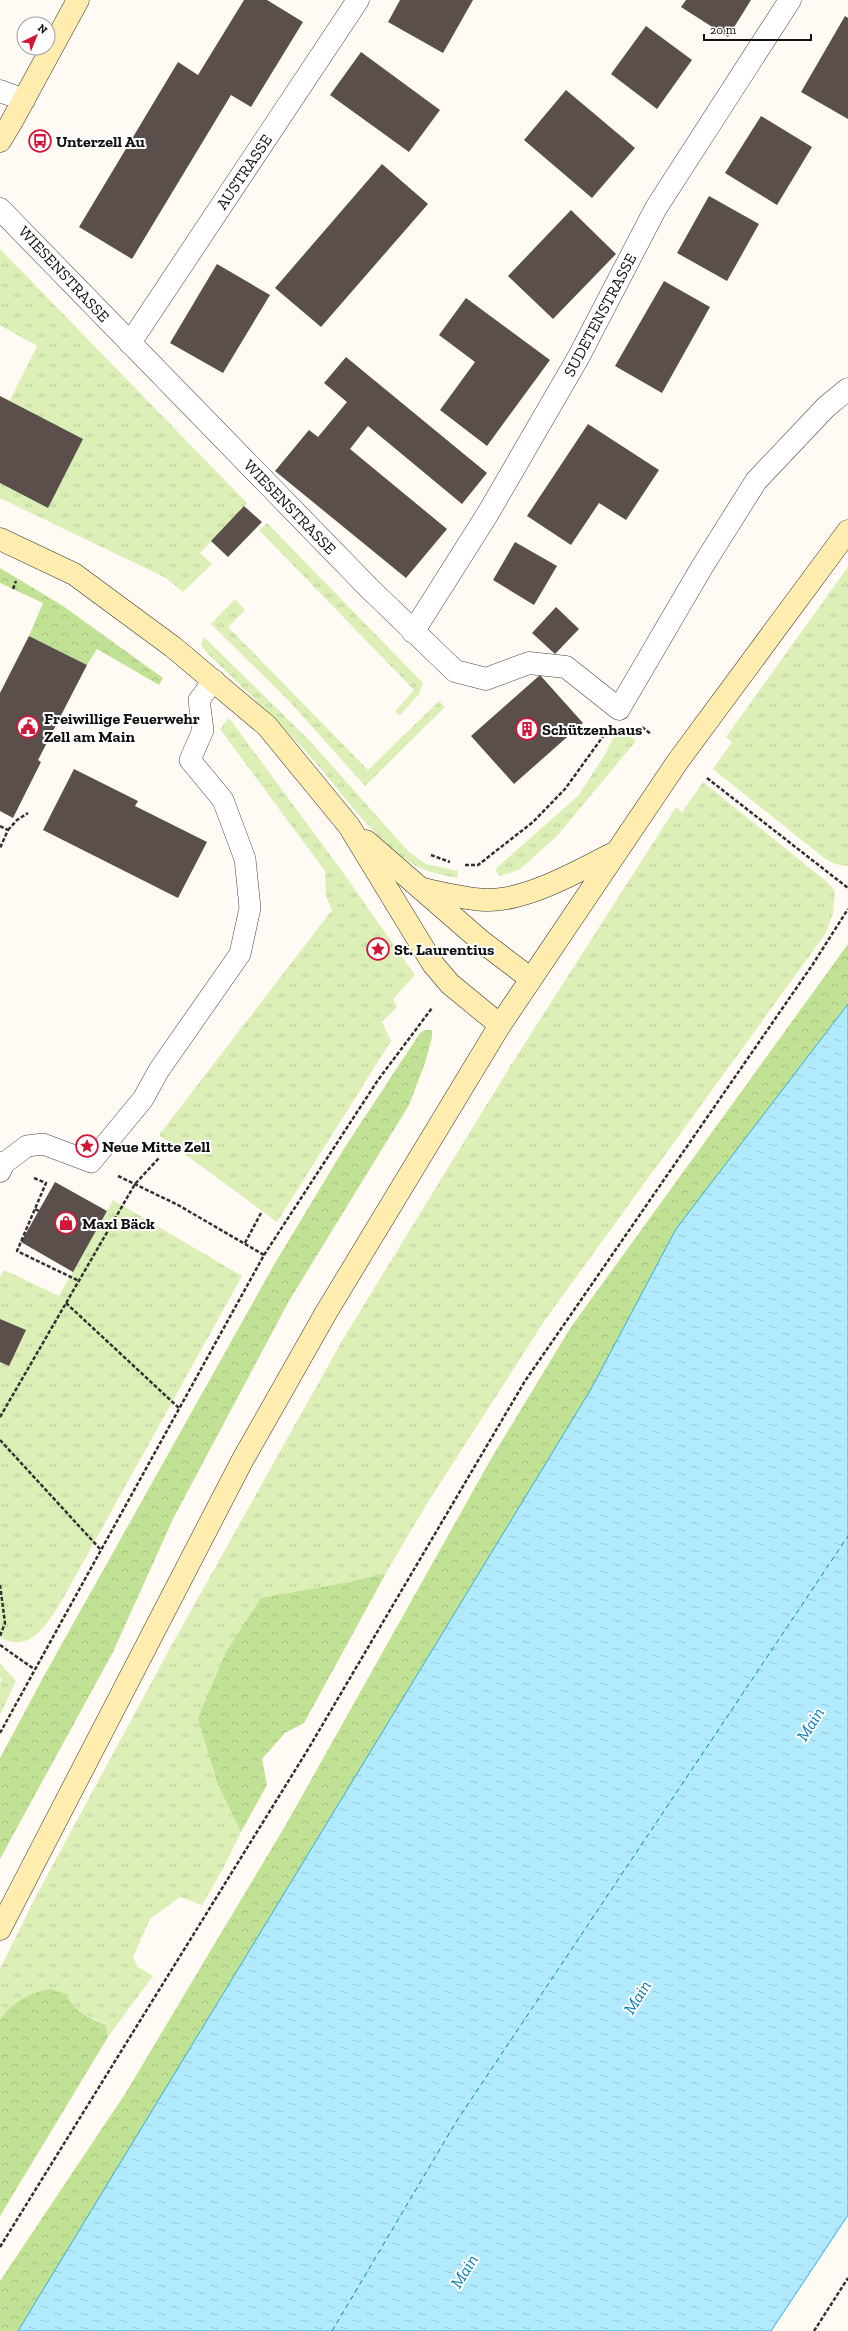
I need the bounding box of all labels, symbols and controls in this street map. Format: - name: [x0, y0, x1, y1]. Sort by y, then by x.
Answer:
- north arrow: [16, 16, 56, 56]
- scale bar: [704, 16, 811, 42]
- text: N: [35, 21, 50, 37]
- text: 20 m: [710, 23, 737, 37]
- bus stop icon: Unterzell Au: [27, 128, 53, 154]
- street label: AUSTRASSE: [212, 131, 276, 213]
- place label: Unterzell Au: [56, 132, 145, 151]
- street label: WIESENSTRASSE: [15, 222, 113, 326]
- street label: SUDETENSTRASSE: [559, 250, 641, 380]
- street label: WIESENSTRASSE: [240, 456, 340, 558]
- place label: Freiwillige Feuerwehr Zell am Main: [44, 709, 200, 746]
- public building icon: Freiwillige Feuerwehr Zell am Main: [15, 714, 41, 740]
- building icon: Schützenhaus: [514, 716, 540, 742]
- place label: Schützenhaus: [542, 720, 642, 739]
- place icon: St. Laurentius: [365, 936, 391, 962]
- place label: St. Laurentius: [394, 940, 494, 959]
- place icon: Neue Mitte Zell: [74, 1133, 100, 1159]
- place label: Neue Mitte Zell: [102, 1137, 211, 1156]
- shop icon: Maxl Bäck: [53, 1210, 79, 1236]
- place label: Maxl Bäck: [82, 1214, 155, 1233]
- water label: Main: [792, 1703, 828, 1745]
- water label: Main: [619, 1976, 655, 2018]
- water label: Main: [446, 2250, 482, 2292]

